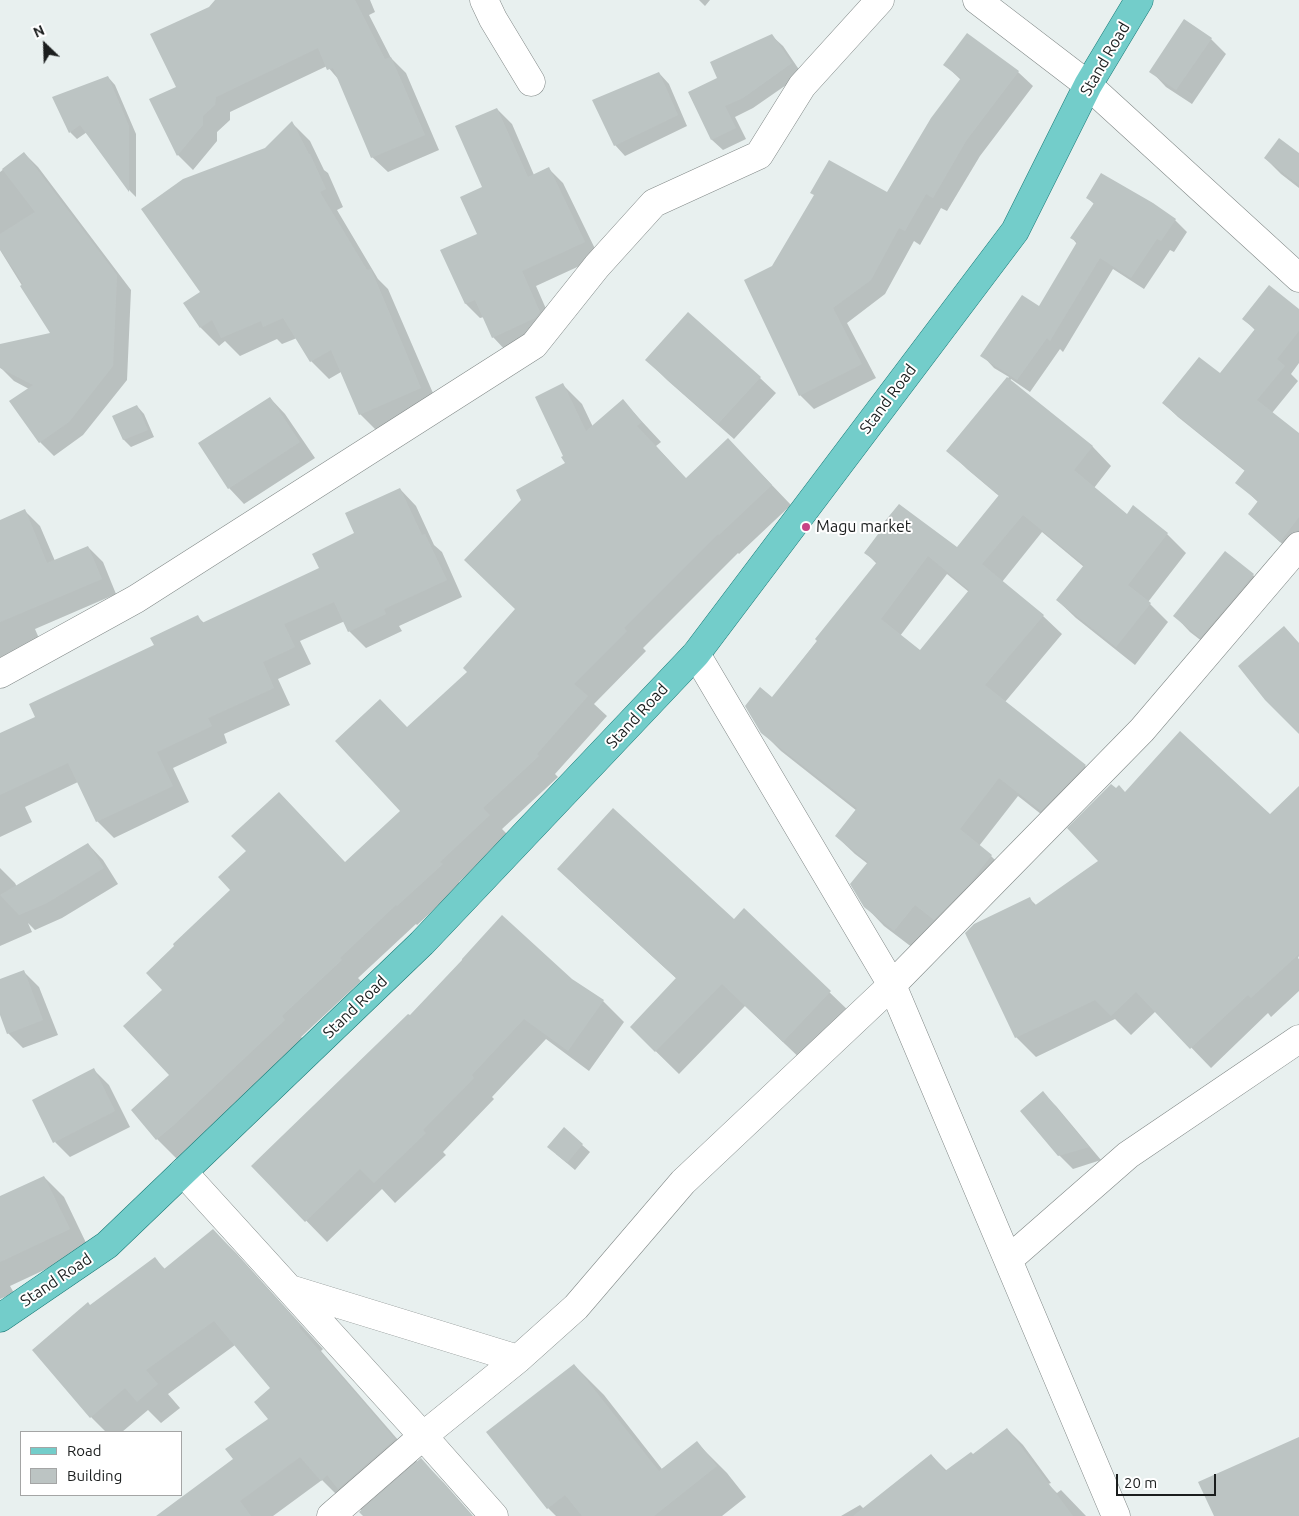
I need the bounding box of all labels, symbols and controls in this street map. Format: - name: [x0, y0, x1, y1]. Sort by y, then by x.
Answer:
- street label: Stand Road: [1076, 19, 1134, 99]
- north arrow: [20, 20, 70, 70]
- text: N: [31, 22, 47, 41]
- street label: Stand Road: [856, 361, 920, 437]
- place label: Magu market: [816, 517, 911, 537]
- marker: Magu market: [800, 521, 812, 533]
- street label: Stand Road: [602, 680, 672, 752]
- street label: Stand Road: [319, 972, 391, 1042]
- street label: Stand Road: [17, 1249, 95, 1311]
- legend: [20, 1431, 182, 1496]
- text: Road: [67, 1442, 102, 1459]
- scale bar: [1119, 1464, 1219, 1496]
- text: Building: [67, 1467, 122, 1484]
- text: 20 m: [1124, 1474, 1157, 1491]

